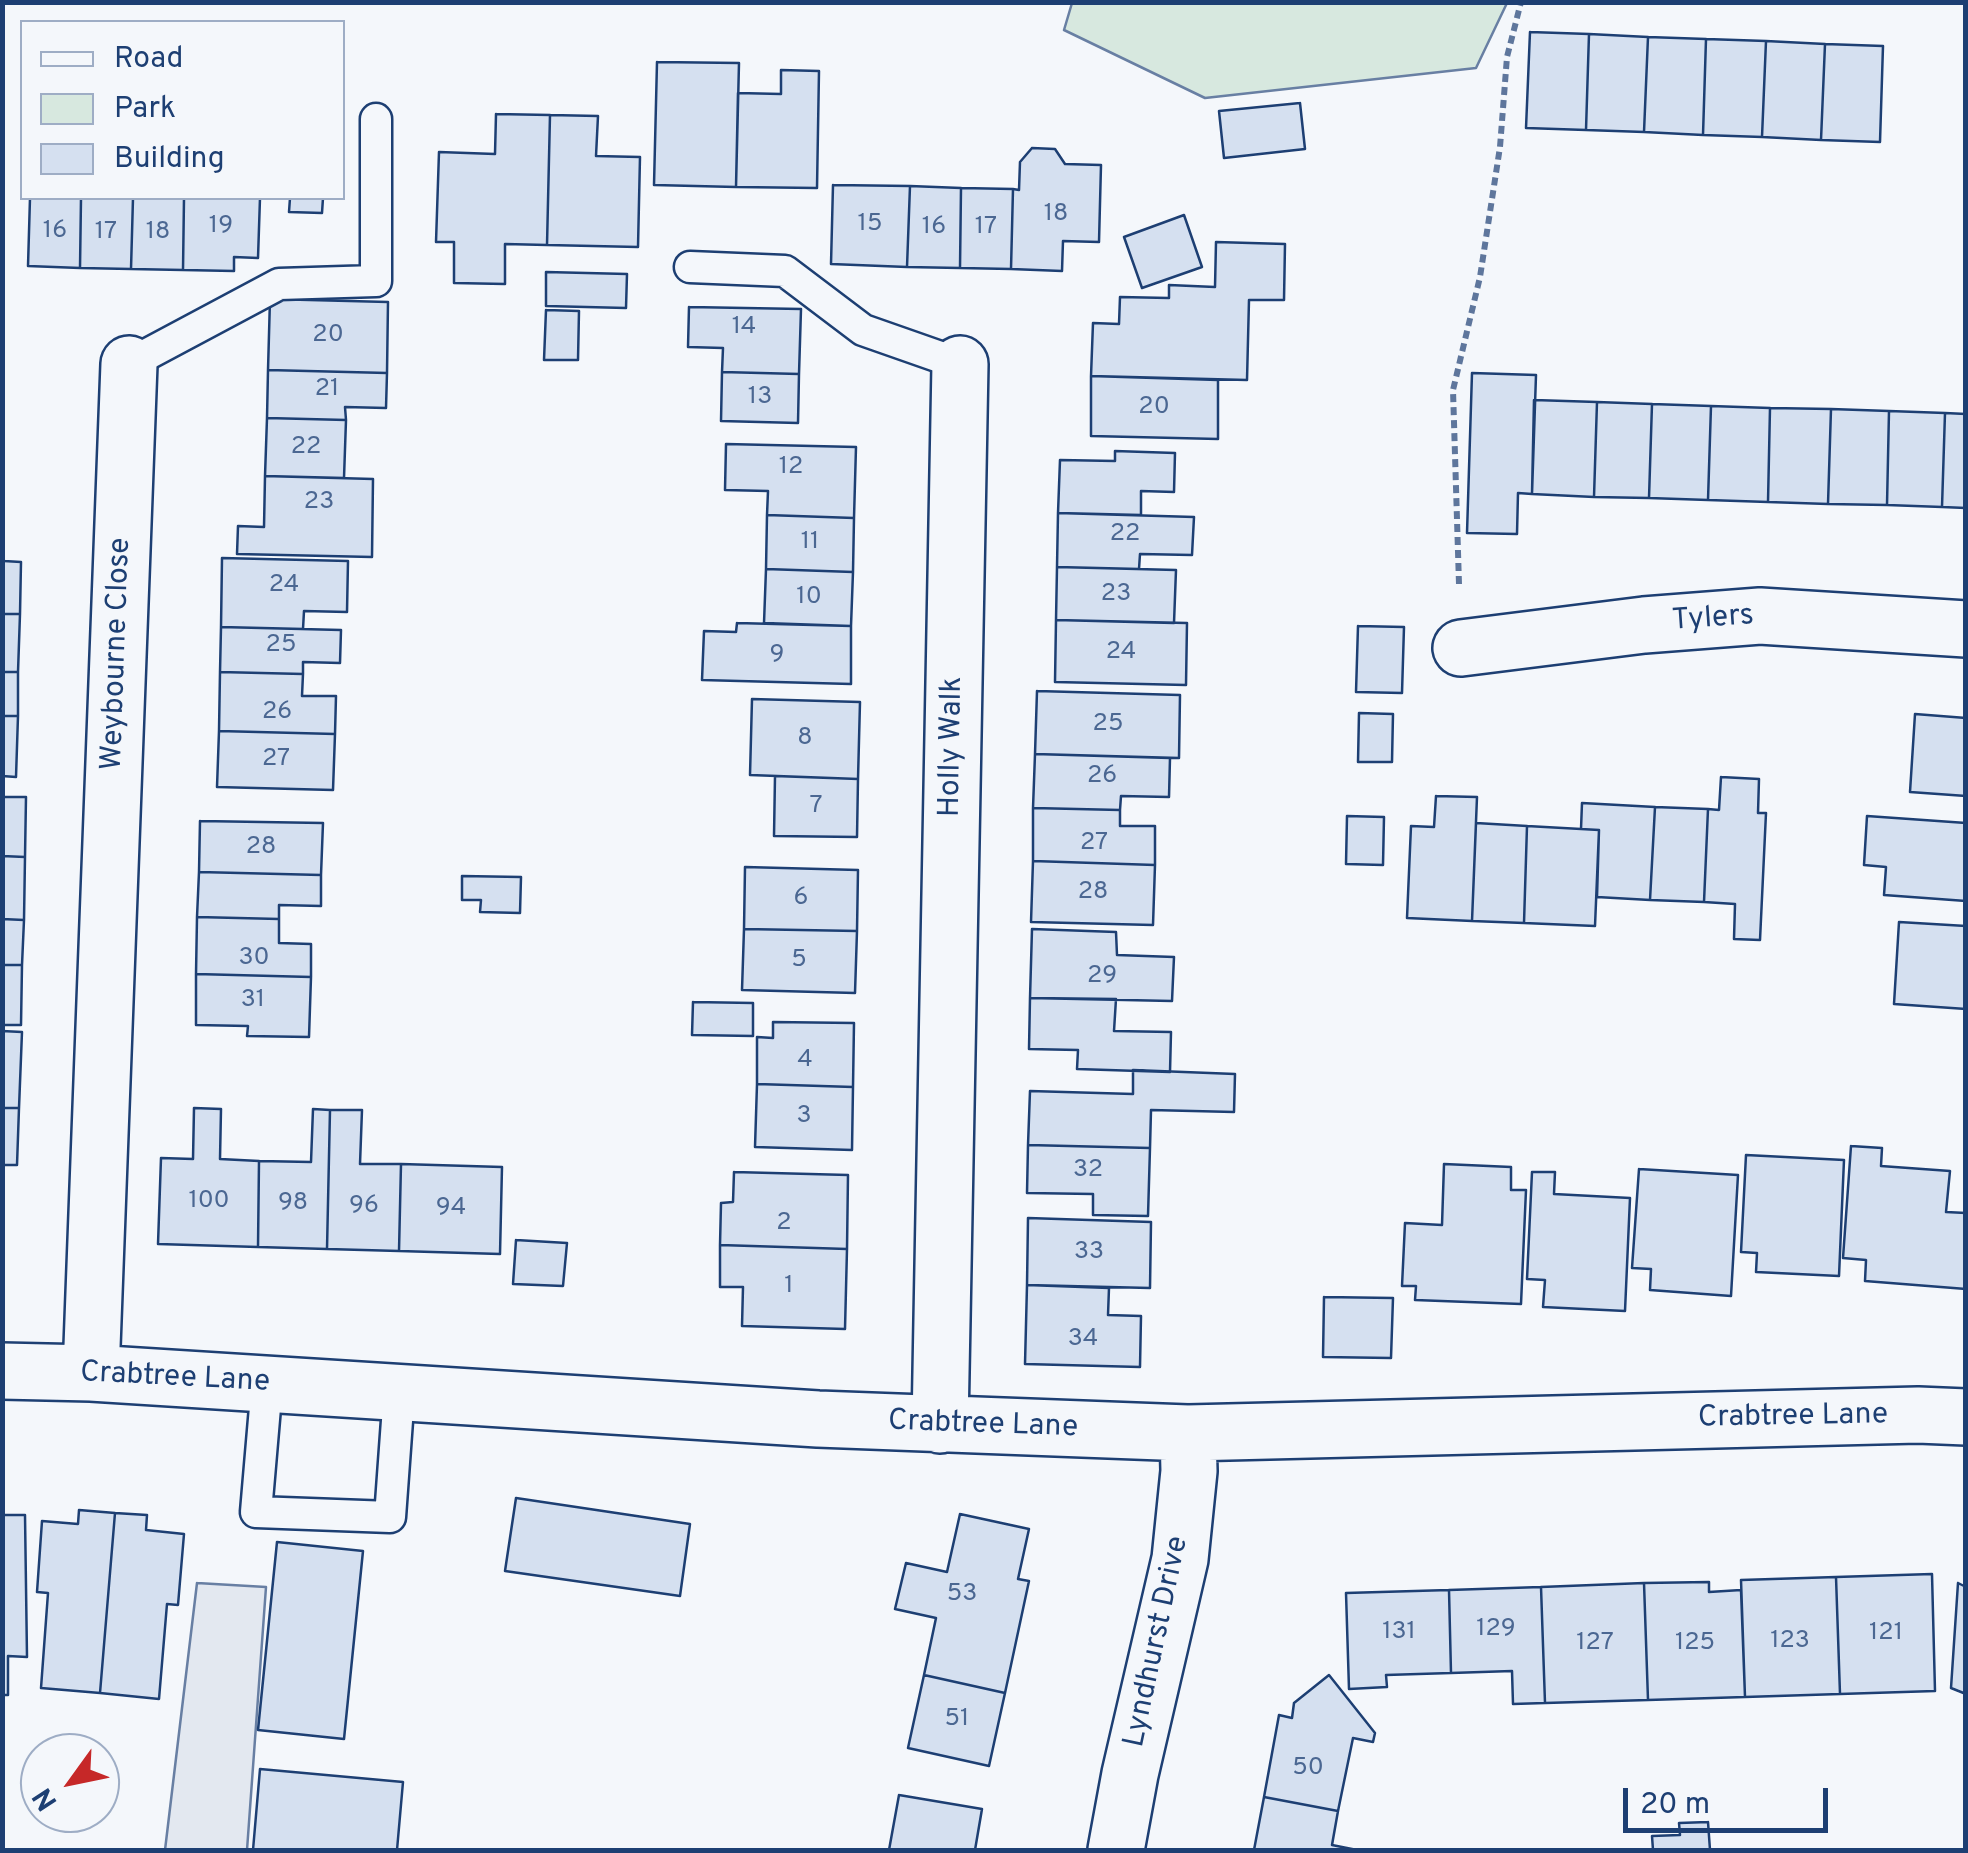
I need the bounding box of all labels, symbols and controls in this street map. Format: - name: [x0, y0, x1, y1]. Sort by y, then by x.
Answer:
- legend: [20, 20, 345, 200]
- text: Road: [114, 41, 183, 78]
- text: Park: [114, 91, 176, 128]
- text: Building: [114, 141, 225, 178]
- house number: 18: [1044, 200, 1068, 230]
- house number: 15: [858, 210, 882, 240]
- house number: 19: [209, 212, 233, 242]
- house number: 16: [922, 213, 946, 243]
- house number: 17: [975, 213, 997, 243]
- house number: 16: [43, 217, 67, 247]
- house number: 17: [95, 218, 117, 248]
- house number: 18: [146, 218, 170, 248]
- house number: 14: [732, 313, 756, 343]
- house number: 20: [312, 321, 344, 351]
- house number: 21: [315, 375, 339, 405]
- house number: 13: [748, 383, 772, 413]
- house number: 20: [1138, 393, 1170, 423]
- house number: 22: [291, 433, 321, 463]
- house number: 12: [779, 453, 803, 483]
- house number: 23: [304, 488, 334, 518]
- house number: 22: [1110, 520, 1140, 550]
- house number: 11: [801, 528, 819, 558]
- street label: Weybourne Close: [96, 537, 140, 771]
- house number: 24: [269, 571, 299, 601]
- house number: 23: [1101, 580, 1131, 610]
- house number: 10: [796, 583, 822, 613]
- street label: Tylers: [1671, 599, 1755, 641]
- house number: 25: [266, 631, 296, 661]
- house number: 24: [1106, 638, 1136, 668]
- house number: 9: [770, 641, 784, 671]
- street label: Holly Walk: [934, 676, 972, 818]
- house number: 26: [262, 698, 292, 728]
- house number: 25: [1093, 710, 1123, 740]
- house number: 8: [797, 724, 813, 754]
- house number: 27: [262, 745, 290, 775]
- house number: 26: [1087, 762, 1117, 792]
- house number: 7: [809, 792, 823, 822]
- house number: 27: [1080, 829, 1108, 859]
- house number: 28: [246, 833, 276, 863]
- house number: 28: [1078, 878, 1108, 908]
- house number: 6: [794, 884, 808, 914]
- house number: 30: [239, 944, 269, 974]
- house number: 5: [791, 946, 807, 976]
- house number: 29: [1087, 962, 1117, 992]
- house number: 31: [241, 986, 265, 1016]
- house number: 4: [797, 1046, 813, 1076]
- house number: 3: [796, 1102, 812, 1132]
- house number: 32: [1073, 1156, 1103, 1186]
- house number: 100: [188, 1187, 230, 1217]
- house number: 98: [278, 1189, 308, 1219]
- house number: 96: [349, 1192, 379, 1222]
- house number: 94: [436, 1194, 466, 1224]
- house number: 2: [776, 1209, 792, 1239]
- house number: 33: [1074, 1238, 1104, 1268]
- house number: 1: [784, 1272, 794, 1302]
- house number: 34: [1068, 1325, 1098, 1355]
- street label: Crabtree Lane: [79, 1356, 271, 1402]
- street label: Crabtree Lane: [1698, 1398, 1888, 1438]
- street label: Crabtree Lane: [887, 1405, 1079, 1447]
- street label: Lyndhurst Drive: [1118, 1533, 1198, 1751]
- house number: 53: [947, 1580, 977, 1610]
- house number: 129: [1476, 1615, 1516, 1645]
- house number: 131: [1382, 1618, 1416, 1648]
- house number: 121: [1869, 1619, 1903, 1649]
- house number: 123: [1770, 1627, 1810, 1657]
- house number: 127: [1576, 1629, 1614, 1659]
- house number: 125: [1675, 1629, 1715, 1659]
- house number: 51: [945, 1705, 969, 1735]
- north arrow: [20, 1733, 120, 1833]
- house number: 50: [1292, 1754, 1324, 1784]
- scale bar: [1628, 1768, 1833, 1830]
- text: N: [26, 1780, 67, 1816]
- text: 20 m: [1640, 1787, 1710, 1824]

